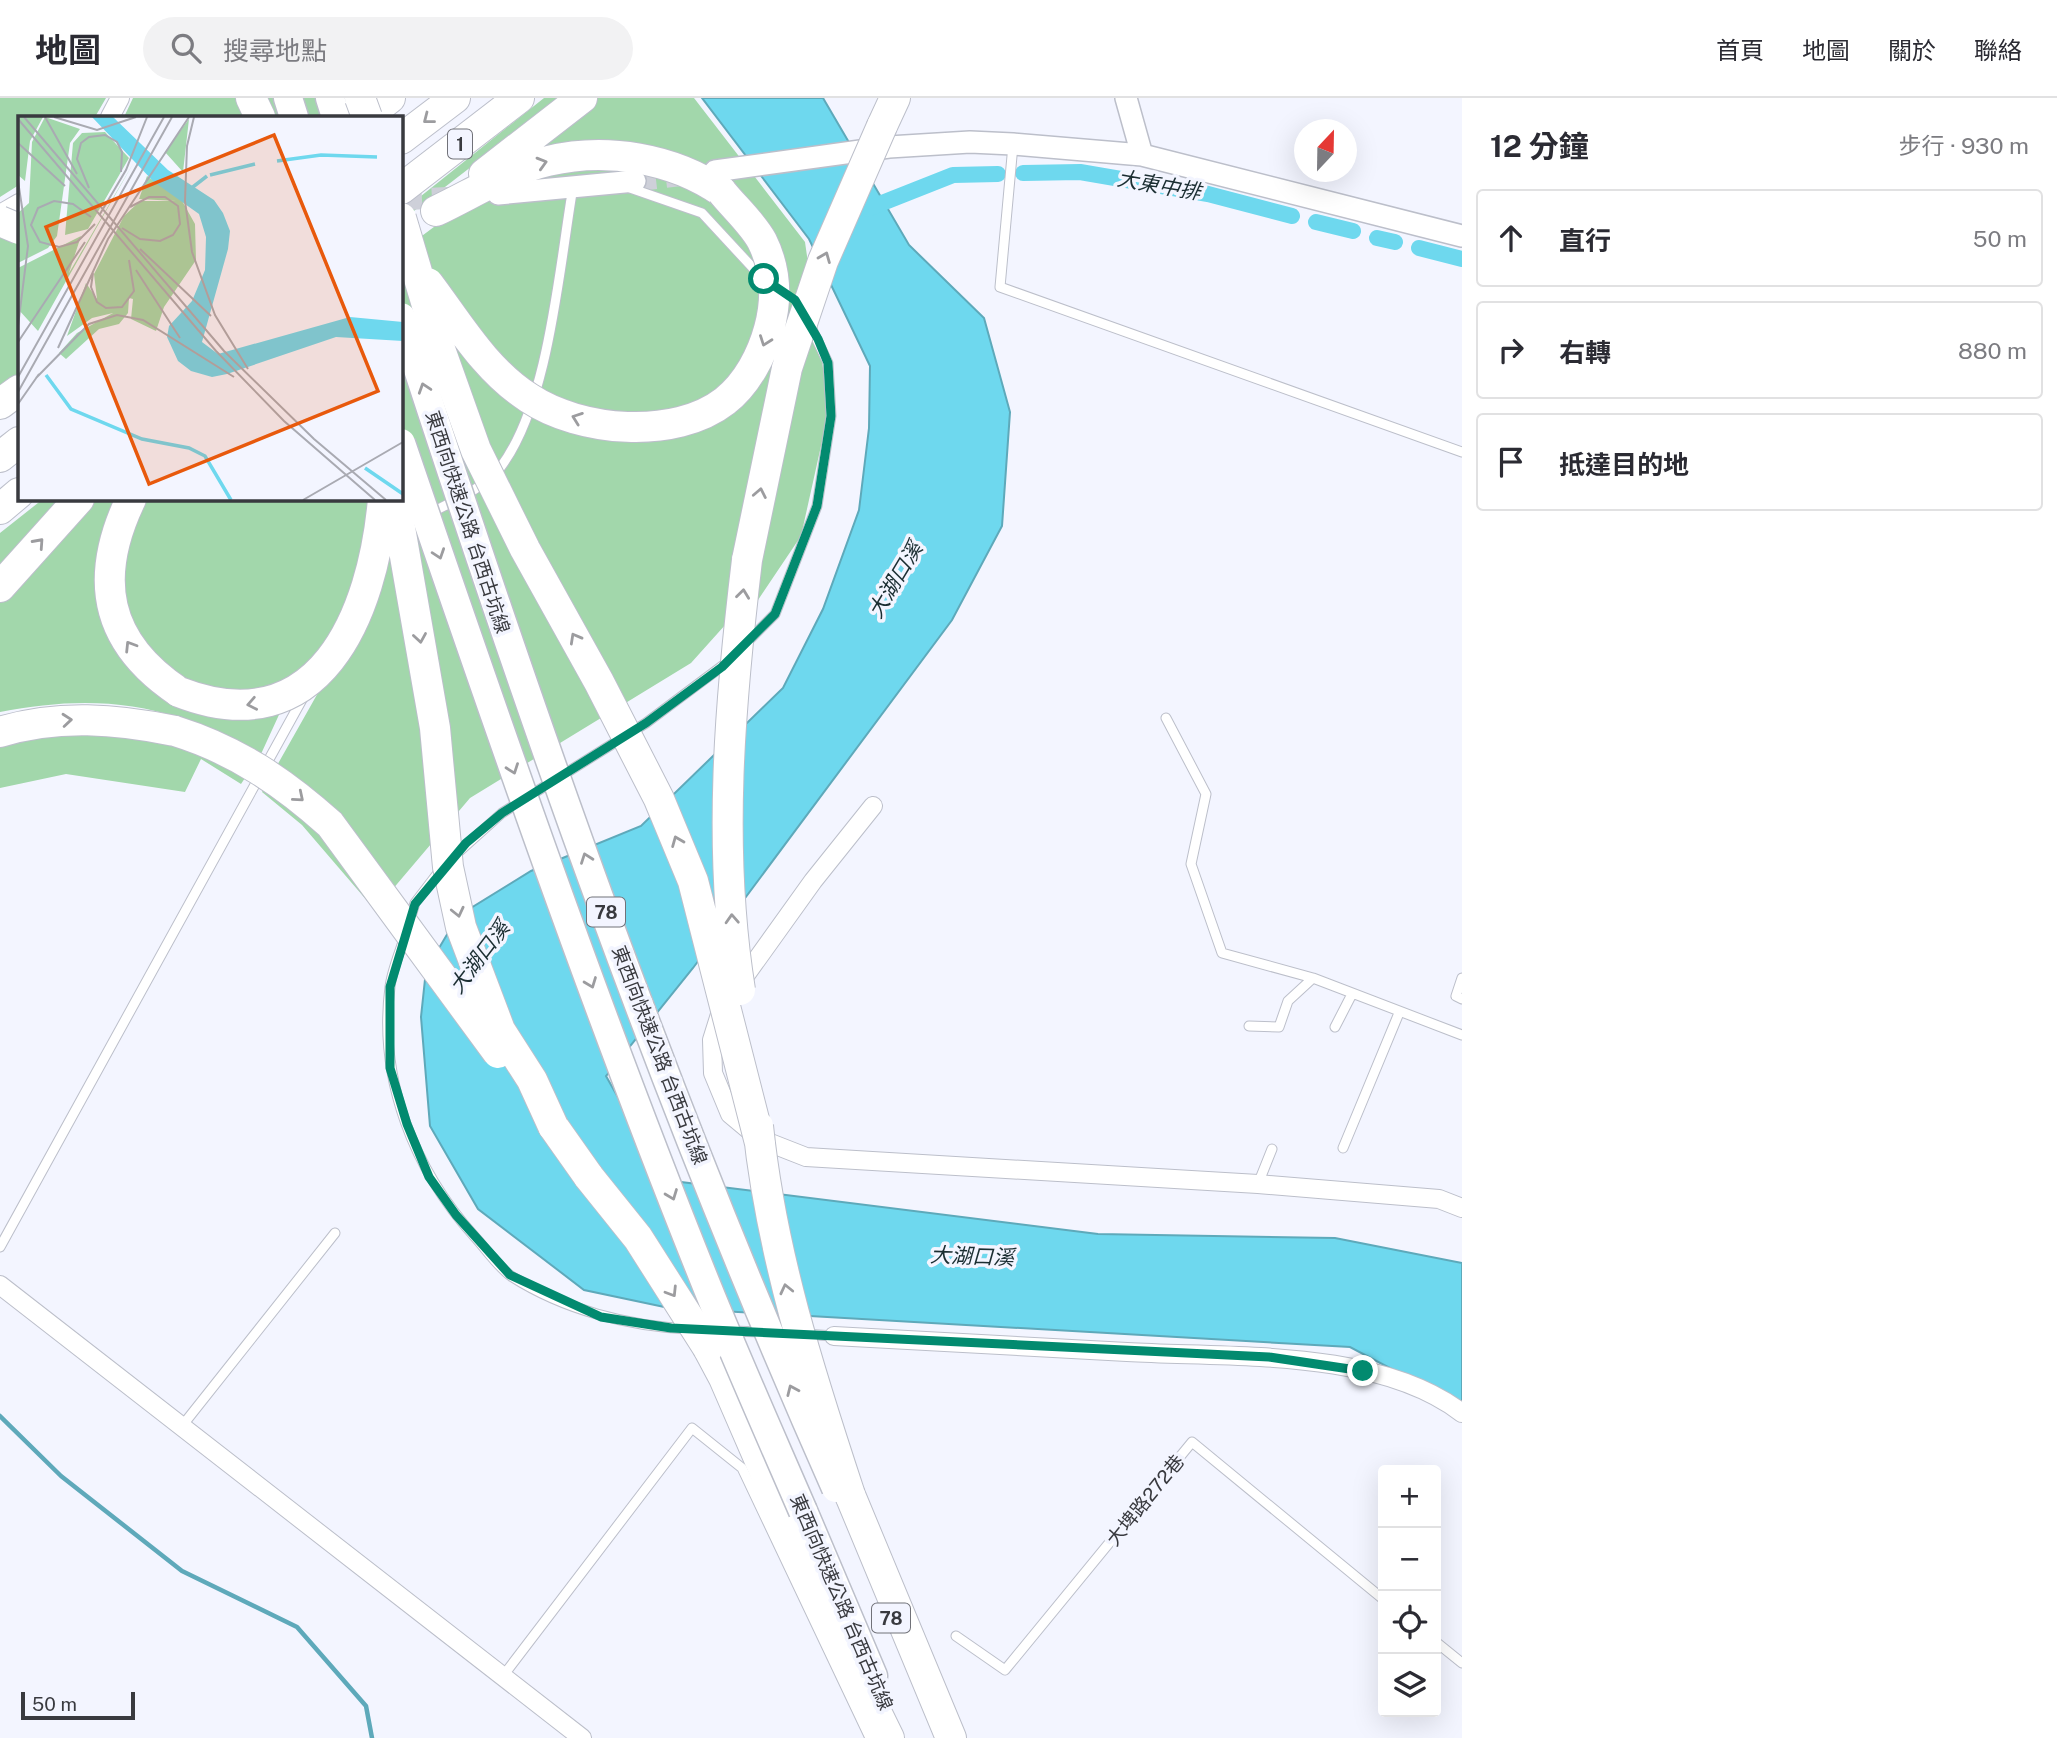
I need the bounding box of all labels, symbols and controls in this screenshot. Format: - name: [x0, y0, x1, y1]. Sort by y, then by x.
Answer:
- search box: [143, 17, 633, 80]
- icon: search: [167, 29, 205, 67]
- text: 地圖: [35, 31, 101, 69]
- text: 搜尋地點: [223, 35, 327, 66]
- text: 首頁: [1716, 36, 1764, 64]
- text: 地圖: [1802, 36, 1850, 64]
- text: 關於: [1888, 36, 1936, 64]
- text: 聯絡: [1974, 36, 2022, 64]
- one-way arrow: [423, 110, 435, 123]
- inset map: [18, 116, 402, 500]
- north arrow: [1294, 119, 1357, 182]
- text: 12 分鐘: [1490, 128, 1589, 164]
- road number: 1: [448, 130, 472, 158]
- text: 步行 · 930 m: [1899, 132, 2029, 159]
- one-way arrow: [536, 157, 548, 171]
- water label: 大東中排: [1115, 165, 1205, 205]
- icon: ahead: [1492, 219, 1530, 257]
- text: 直行: [1559, 225, 1611, 256]
- text: 50 m: [1973, 225, 2027, 252]
- one-way arrow: [817, 252, 831, 264]
- route start: [748, 263, 779, 294]
- icon: right: [1492, 331, 1530, 369]
- one-way arrow: [759, 334, 773, 346]
- text: 右轉: [1559, 337, 1611, 368]
- text: 880 m: [1958, 337, 2027, 364]
- one-way arrow: [418, 383, 432, 395]
- street label: 東西向快速公路 台西古坑線: [422, 408, 514, 636]
- one-way arrow: [572, 412, 584, 426]
- icon: arrive: [1492, 443, 1530, 481]
- text: 抵達目的地: [1559, 449, 1689, 480]
- one-way arrow: [751, 487, 766, 499]
- water label: 大湖口溪: [863, 535, 929, 622]
- one-way arrow: [31, 538, 44, 551]
- one-way arrow: [431, 547, 445, 559]
- one-way arrow: [735, 588, 750, 600]
- one-way arrow: [412, 632, 427, 644]
- one-way arrow: [570, 633, 583, 645]
- one-way arrow: [125, 641, 138, 654]
- one-way arrow: [246, 695, 258, 710]
- one-way arrow: [62, 713, 73, 728]
- one-way arrow: [505, 762, 519, 774]
- one-way arrow: [291, 789, 304, 801]
- one-way arrow: [671, 836, 685, 848]
- one-way arrow: [580, 853, 594, 865]
- road number: 78: [587, 898, 625, 926]
- one-way arrow: [450, 906, 464, 918]
- one-way arrow: [725, 913, 740, 924]
- water label: 大湖口溪: [444, 914, 516, 998]
- street label: 東西向快速公路 台西古坑線: [608, 942, 712, 1168]
- one-way arrow: [582, 976, 596, 988]
- one-way arrow: [664, 1189, 678, 1201]
- water label: 大湖口溪: [930, 1242, 1017, 1270]
- one-way arrow: [780, 1283, 795, 1295]
- one-way arrow: [663, 1284, 676, 1297]
- route end: [1347, 1355, 1378, 1386]
- one-way arrow: [786, 1385, 800, 1397]
- street label: 大埤路272巷: [1102, 1450, 1188, 1550]
- map controls: [1378, 1465, 1441, 1717]
- button: +: [1378, 1465, 1441, 1528]
- street label: 東西向快速公路 台西古坑線: [786, 1491, 898, 1713]
- button: −: [1378, 1528, 1441, 1591]
- button: locate: [1378, 1591, 1441, 1654]
- road number: 78: [872, 1604, 910, 1632]
- button: layers: [1378, 1654, 1441, 1717]
- scale bar: [21, 1689, 135, 1721]
- text: 50 m: [32, 1693, 77, 1715]

